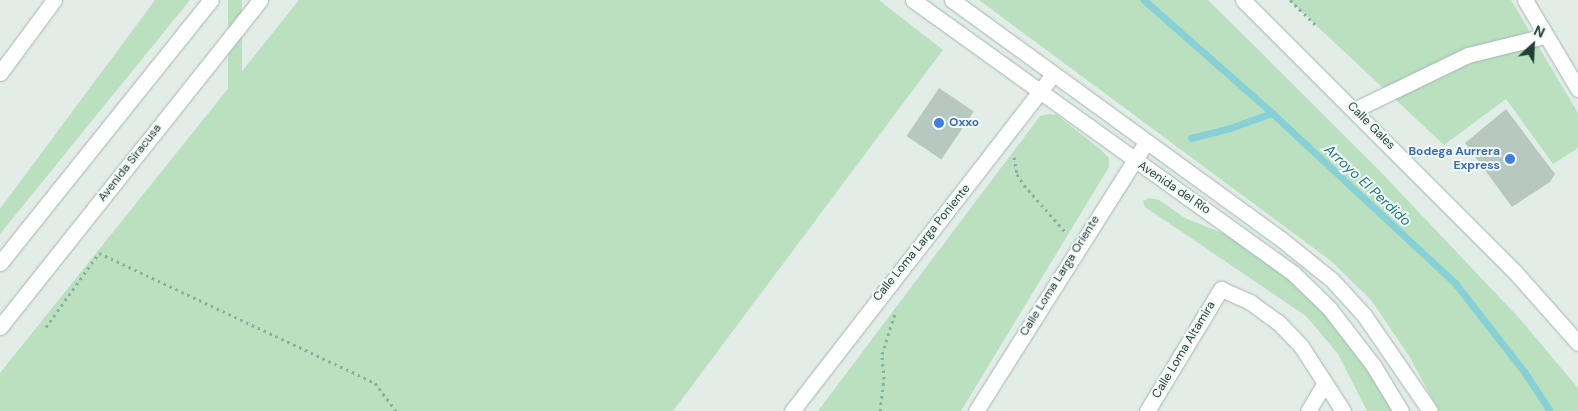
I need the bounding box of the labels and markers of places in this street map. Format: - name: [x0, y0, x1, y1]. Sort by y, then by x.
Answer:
- place label: Oxxo: [949, 116, 979, 130]
- marker: Oxxo: [933, 117, 945, 129]
- place label: Bodega Aurrera Express: [1408, 145, 1500, 173]
- marker: Bodega Aurrera Express: [1504, 153, 1516, 165]

